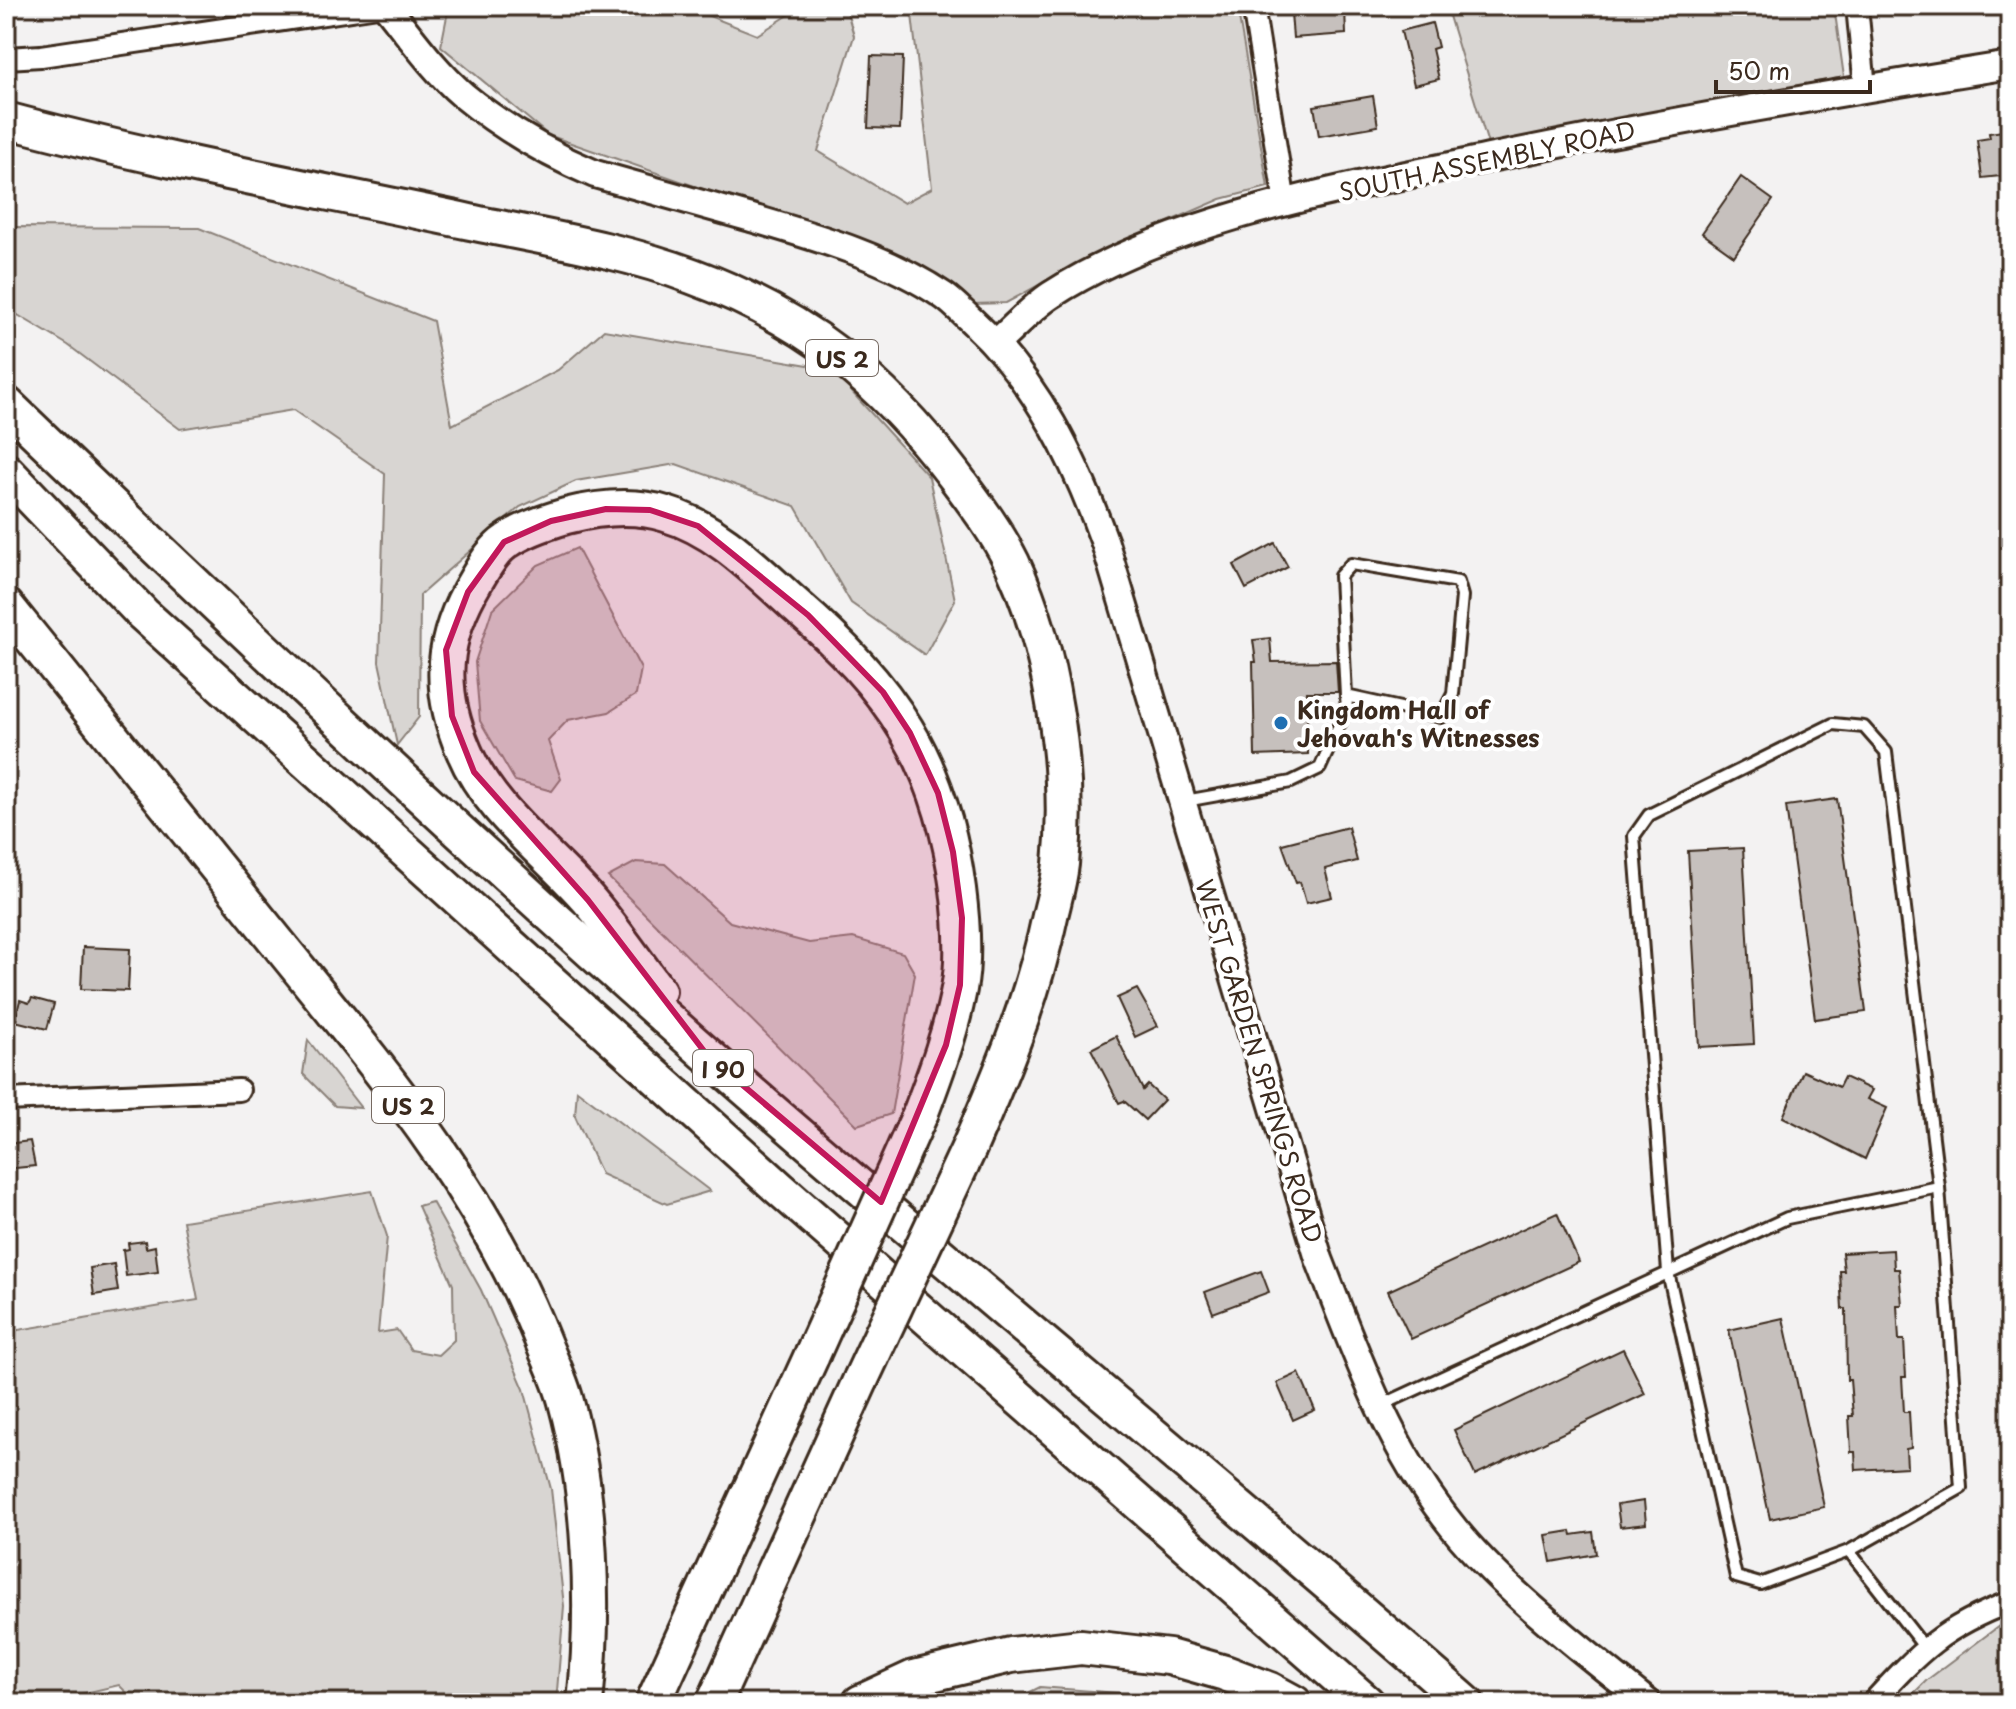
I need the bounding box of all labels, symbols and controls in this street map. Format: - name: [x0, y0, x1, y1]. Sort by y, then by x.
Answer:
- scale bar: [1716, 44, 1870, 94]
- text: 50 m: [1728, 52, 1790, 88]
- street label: SOUTH ASSEMBLY ROAD: [1336, 111, 1638, 209]
- road number: US 2: [806, 340, 878, 376]
- place label: Kingdom Hall of Jehovah's Witnesses: [1297, 691, 1540, 755]
- marker: Kingdom Hall of Jehovah's Witnesses: [1272, 714, 1290, 732]
- street label: WEST GARDEN SPRINGS ROAD: [1187, 875, 1333, 1247]
- road number: I 90: [693, 1050, 753, 1086]
- road number: US 2: [372, 1087, 444, 1123]

